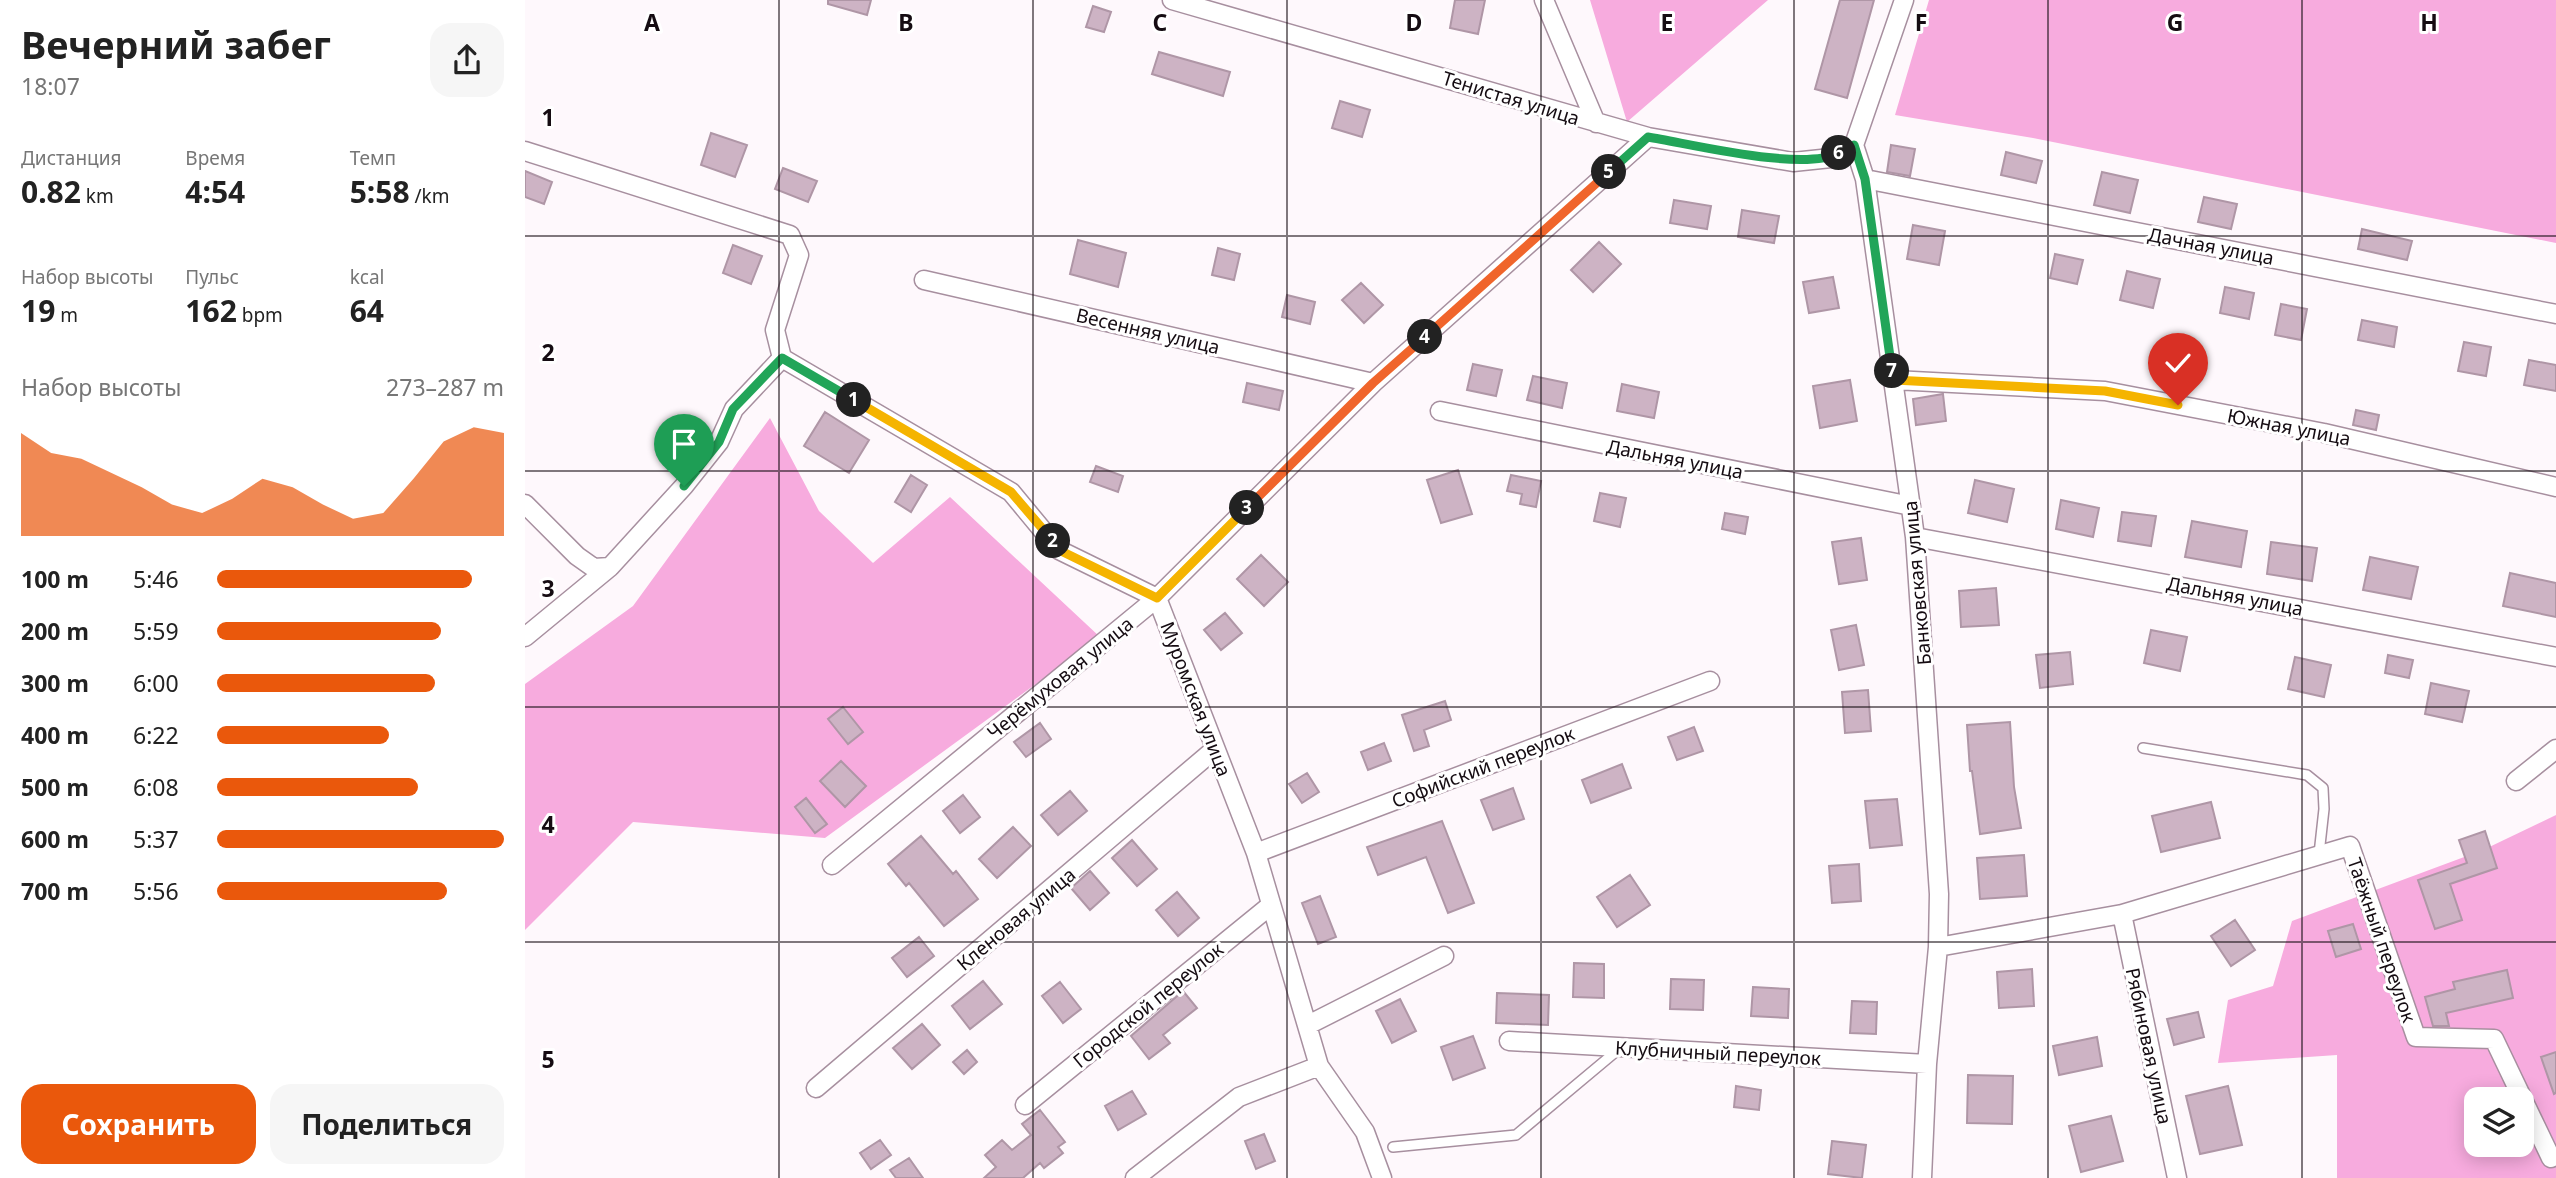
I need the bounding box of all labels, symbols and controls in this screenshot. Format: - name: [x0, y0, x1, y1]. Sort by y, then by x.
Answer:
- text: A: [644, 6, 660, 38]
- text: B: [898, 6, 914, 38]
- text: C: [1153, 6, 1168, 38]
- text: D: [1406, 6, 1422, 38]
- text: E: [1661, 6, 1673, 38]
- text: F: [1915, 6, 1927, 38]
- text: G: [2167, 6, 2183, 38]
- text: H: [2420, 6, 2438, 38]
- text: Вечерний забег: [21, 18, 331, 70]
- button: share: [430, 23, 504, 97]
- street label: Тенистая улица: [1439, 65, 1583, 131]
- text: 18:07: [21, 70, 80, 102]
- text: 1: [541, 101, 555, 133]
- pin: 6: [1821, 136, 1857, 170]
- text: 6: [1833, 139, 1844, 165]
- text: Дистанция: [21, 145, 121, 171]
- text: Время: [185, 145, 245, 171]
- text: Темп: [350, 145, 396, 171]
- pin: 5: [1591, 154, 1627, 190]
- text: 5: [1603, 158, 1614, 184]
- text: 0.82: [21, 171, 81, 212]
- text: 4:54: [185, 171, 245, 212]
- text: 5:58: [350, 171, 410, 212]
- text: km: [81, 183, 114, 209]
- text: /km: [410, 183, 450, 209]
- street label: Дачная улица: [2146, 221, 2276, 271]
- text: Набор высоты: [21, 264, 153, 290]
- text: Пульс: [185, 264, 239, 290]
- text: kcal: [350, 264, 384, 290]
- text: 19: [21, 290, 55, 331]
- text: 162: [185, 290, 237, 331]
- text: 64: [350, 290, 384, 331]
- text: m: [55, 302, 78, 328]
- text: bpm: [237, 302, 283, 328]
- street label: Весенняя улица: [1074, 302, 1222, 360]
- pin: 4: [1408, 320, 1443, 354]
- text: 4: [1419, 323, 1430, 349]
- pin: [2148, 333, 2208, 405]
- text: 2: [541, 336, 555, 368]
- icon: check: [2159, 344, 2197, 382]
- pin: 7: [1875, 354, 1909, 388]
- text: 7: [1886, 357, 1897, 383]
- text: Набор высоты: [21, 371, 181, 403]
- text: 273–287 m: [386, 371, 504, 403]
- pin: 1: [837, 382, 871, 418]
- text: 1: [848, 386, 859, 412]
- street label: Южная улица: [2225, 402, 2353, 452]
- pin: [654, 414, 714, 486]
- icon: arrive: [665, 425, 703, 463]
- street label: Дальняя улица: [1605, 433, 1745, 485]
- pin: 3: [1229, 490, 1265, 526]
- text: 3: [1241, 494, 1252, 520]
- street label: Банковская улица: [1897, 500, 1937, 666]
- pin: 2: [1035, 524, 1071, 558]
- text: 2: [1047, 527, 1058, 553]
- text: 100 m: [21, 563, 89, 595]
- text: 5:46: [133, 563, 179, 595]
- street label: Дальняя улица: [2165, 570, 2305, 622]
- text: 3: [541, 572, 555, 604]
- street label: Черёмуховая улица: [981, 611, 1139, 745]
- text: 200 m: [21, 615, 89, 647]
- text: 5:59: [133, 615, 179, 647]
- street label: Муромская улица: [1155, 618, 1237, 780]
- text: 300 m: [21, 667, 89, 699]
- text: 6:00: [133, 667, 179, 699]
- text: 400 m: [21, 719, 89, 751]
- text: 6:22: [133, 719, 179, 751]
- street label: Софийский переулок: [1388, 720, 1578, 814]
- text: 500 m: [21, 771, 89, 803]
- text: 6:08: [133, 771, 179, 803]
- text: 4: [541, 808, 555, 840]
- text: 600 m: [21, 823, 89, 855]
- text: 5:37: [133, 823, 179, 855]
- street label: Таёжный переулок: [2342, 854, 2422, 1026]
- street label: Кленовая улица: [951, 862, 1081, 976]
- text: 700 m: [21, 875, 89, 907]
- text: 5:56: [133, 875, 179, 907]
- street label: Городской переулок: [1067, 936, 1229, 1074]
- street label: Рябиновая улица: [2120, 965, 2178, 1127]
- street label: Клубничный переулок: [1614, 1035, 1822, 1071]
- text: 5: [541, 1043, 555, 1075]
- button: Сохранить: [21, 1084, 256, 1164]
- button: Поделиться: [270, 1084, 504, 1164]
- map controls: [2464, 1087, 2534, 1157]
- button: layers: [2464, 1087, 2534, 1157]

